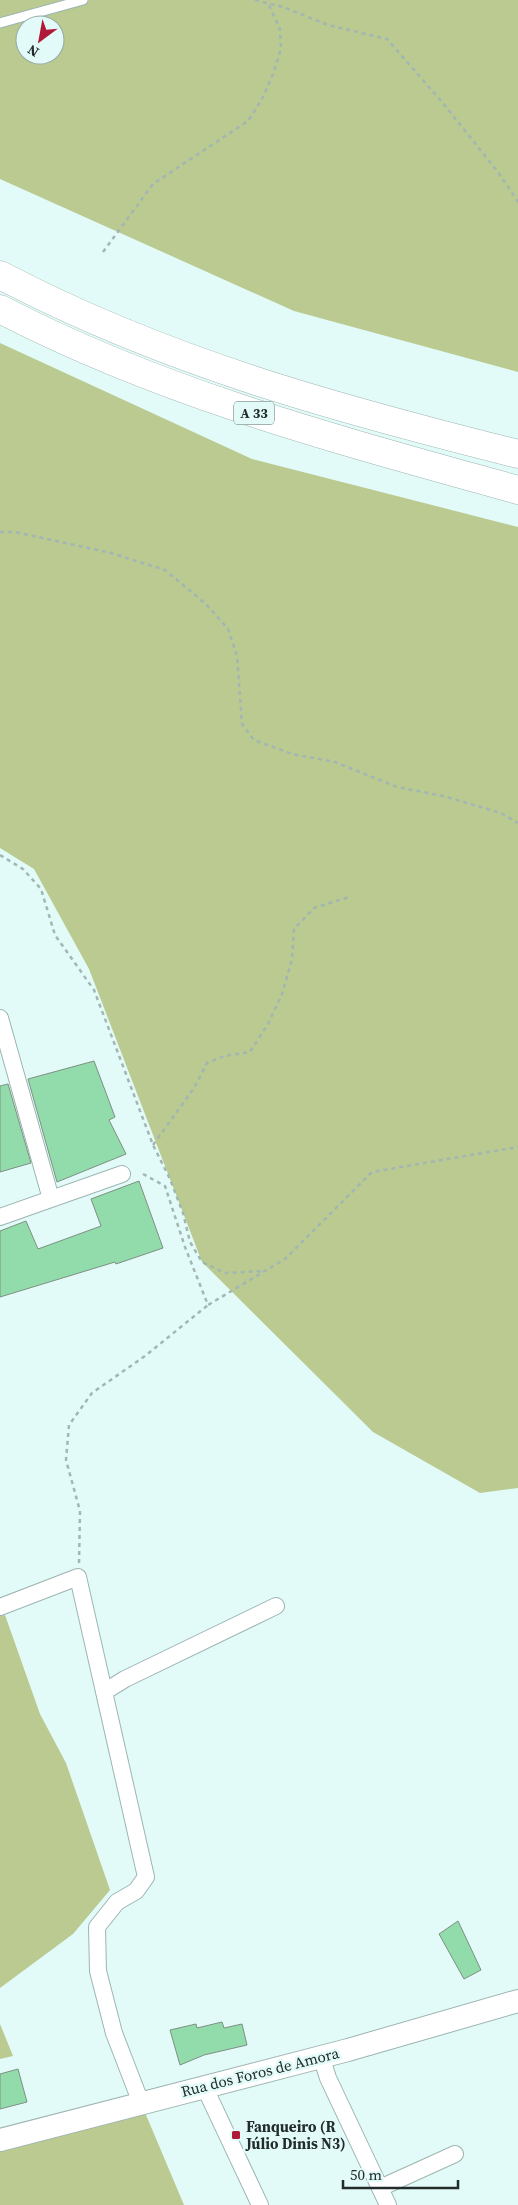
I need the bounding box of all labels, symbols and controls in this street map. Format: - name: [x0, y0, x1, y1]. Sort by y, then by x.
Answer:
- north arrow: [15, 15, 65, 65]
- text: N: [23, 40, 43, 62]
- road number: A 33: [234, 402, 274, 424]
- street label: Rua dos Foros de Amora: [179, 2042, 342, 2102]
- place label: Fanqueiro (R Júlio Dinis N3): [245, 2116, 346, 2154]
- marker: Fanqueiro (R Júlio Dinis N3): [230, 2129, 242, 2141]
- scale bar: [343, 2158, 458, 2190]
- text: 50 m: [350, 2164, 382, 2185]

